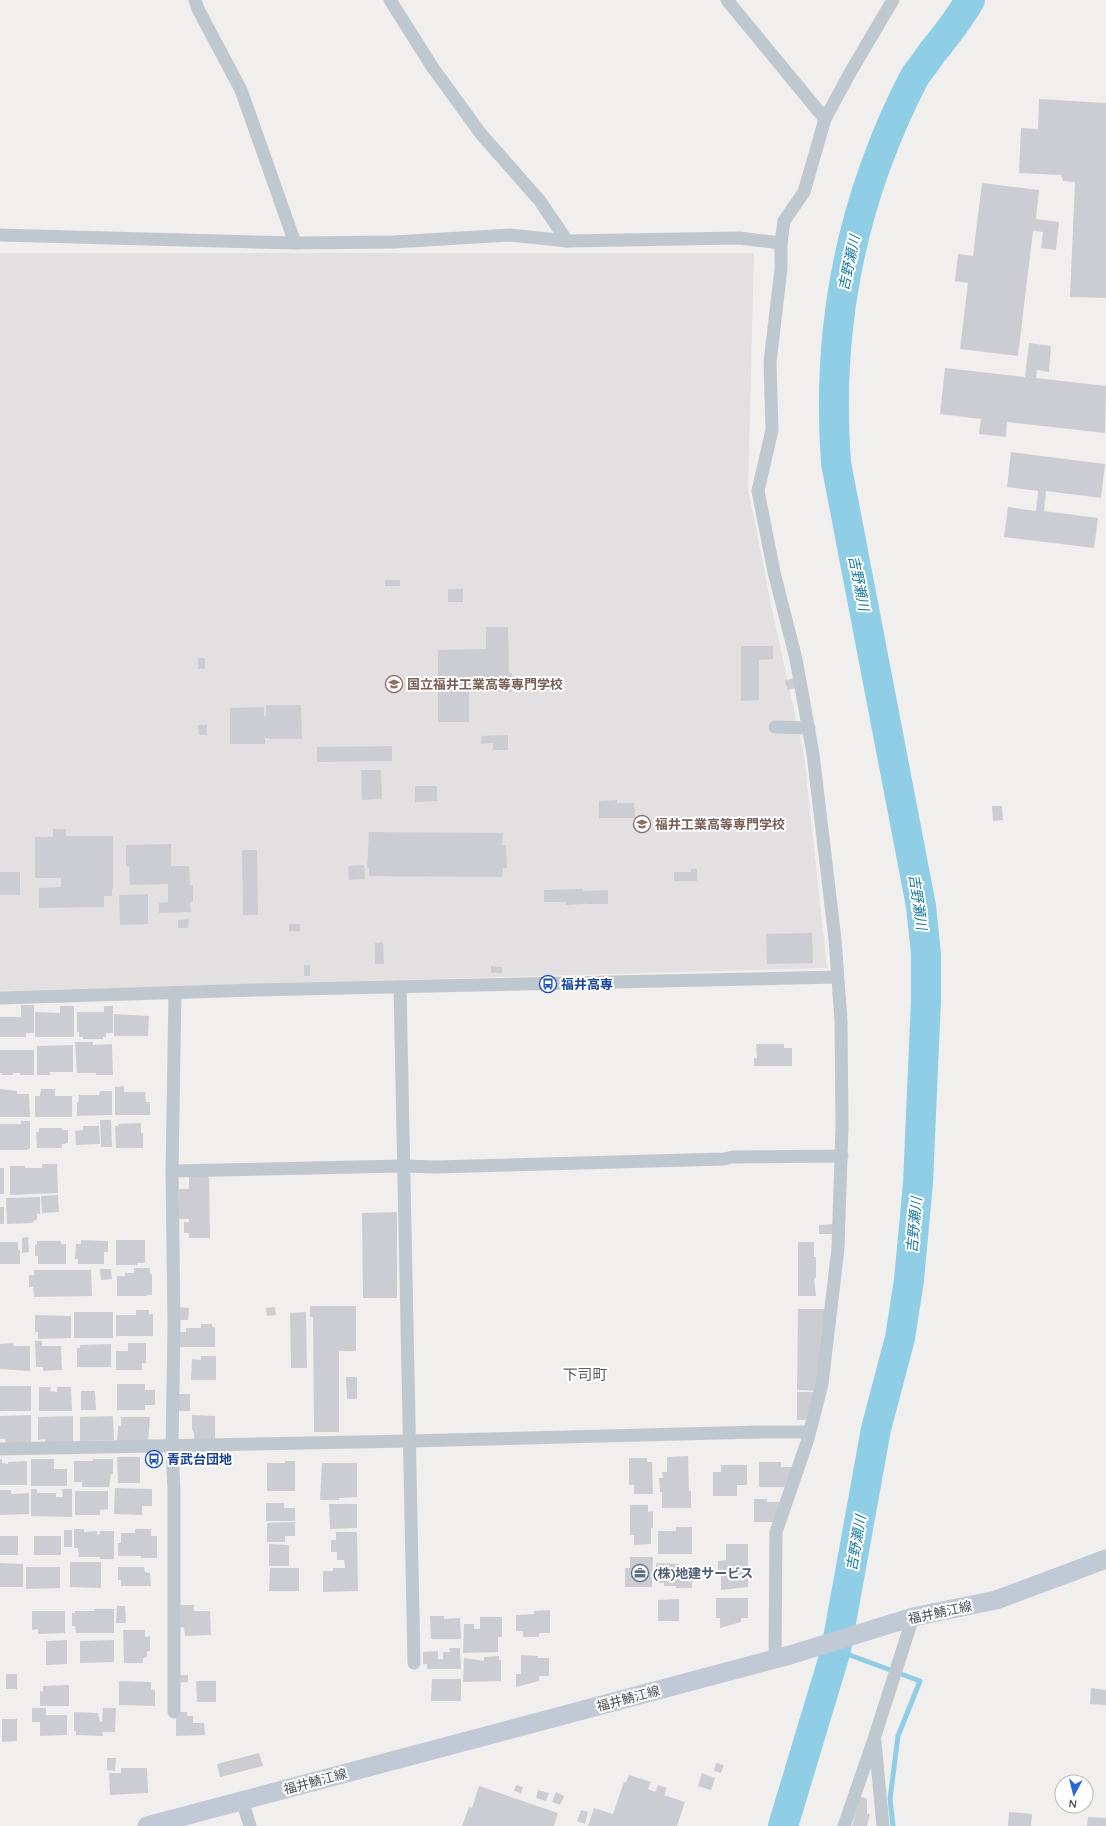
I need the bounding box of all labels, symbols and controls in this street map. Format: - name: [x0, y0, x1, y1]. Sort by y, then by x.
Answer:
- water label: 吉野瀬川: [834, 232, 864, 292]
- water label: 吉野瀬川: [845, 554, 874, 614]
- school or university icon: 国立福井工業高等専門学校: [384, 674, 404, 694]
- place label: 国立福井工業高等専門学校: [407, 676, 563, 692]
- school or university icon: 福井工業高等専門学校: [632, 814, 652, 834]
- place label: 福井工業高等専門学校: [655, 816, 785, 832]
- water label: 吉野瀬川: [905, 873, 931, 933]
- bus stop icon: 福井高専: [538, 974, 558, 994]
- place label: 福井高専: [561, 976, 613, 992]
- water label: 吉野瀬川: [903, 1194, 926, 1254]
- district label: 下司町: [562, 1365, 608, 1384]
- bus stop icon: 青武台団地: [144, 1449, 164, 1469]
- place label: 青武台団地: [167, 1451, 232, 1467]
- water label: 吉野瀬川: [842, 1512, 870, 1572]
- office icon: (株)地建サービス: [630, 1563, 650, 1583]
- place label: (株)地建サービス: [653, 1565, 753, 1581]
- street label: 福井鯖江線: [907, 1597, 973, 1627]
- street label: 福井鯖江線: [595, 1682, 661, 1714]
- street label: 福井鯖江線: [282, 1765, 348, 1797]
- north arrow: [1054, 1774, 1094, 1814]
- text: N: [1068, 1796, 1078, 1811]

